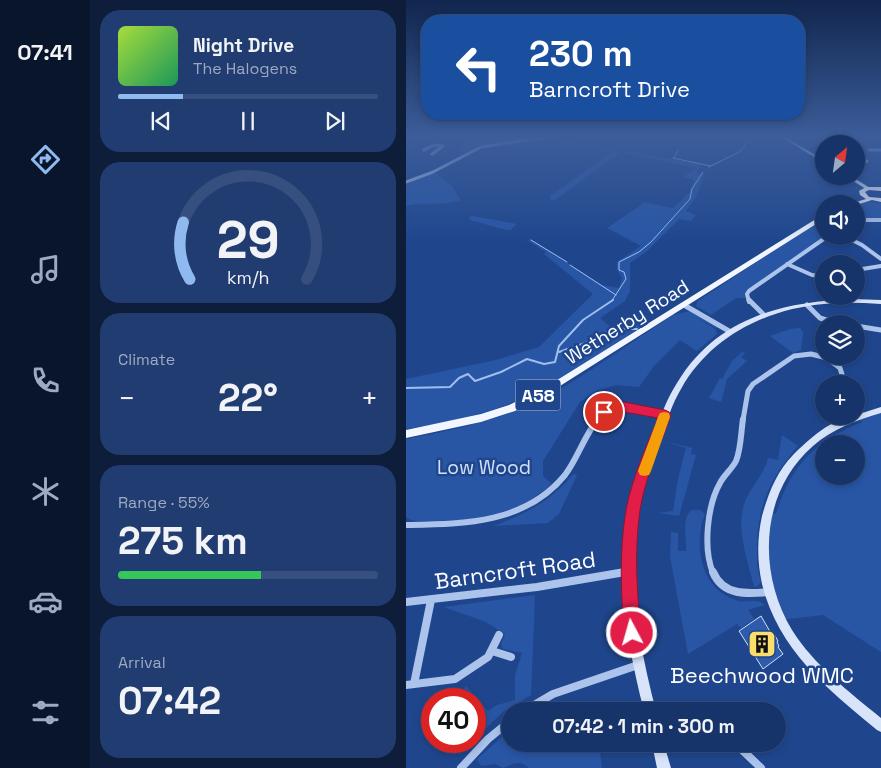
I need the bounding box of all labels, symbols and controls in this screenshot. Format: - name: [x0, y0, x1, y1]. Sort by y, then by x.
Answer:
- text: 230 m: [529, 32, 633, 76]
- text: Night Drive: [193, 33, 294, 58]
- icon: left: [446, 35, 511, 100]
- text: 07:41: [17, 38, 73, 66]
- text: The Halogens: [193, 58, 297, 79]
- text: Barncroft Drive: [529, 75, 690, 103]
- icon: previous: [147, 107, 175, 135]
- icon: pause: [234, 107, 262, 135]
- icon: next: [321, 107, 349, 135]
- north arrow: [815, 135, 865, 185]
- map controls: [815, 135, 865, 485]
- icon: directions: [28, 142, 63, 177]
- button: sound: [815, 195, 865, 245]
- text: 29: [217, 207, 279, 273]
- icon: music: [28, 252, 63, 287]
- button: search: [815, 255, 865, 305]
- text: km/h: [227, 266, 269, 289]
- street label: Wetherby Road: [560, 274, 694, 370]
- button: layers: [815, 315, 865, 365]
- text: Climate: [118, 349, 175, 370]
- icon: phone: [28, 363, 63, 398]
- text: 22°: [218, 374, 278, 422]
- button: +: [815, 375, 865, 425]
- text: −: [118, 380, 135, 416]
- text: +: [361, 380, 378, 416]
- road number: A58: [516, 380, 560, 410]
- pin: [583, 391, 625, 433]
- icon: arrive: [590, 398, 618, 426]
- button: −: [815, 435, 865, 485]
- park label: Low Wood: [437, 455, 531, 480]
- icon: climate: [28, 474, 63, 509]
- text: Range · 55%: [118, 492, 210, 513]
- text: 275 km: [118, 517, 248, 565]
- street label: Barncroft Road: [433, 545, 597, 595]
- icon: car: [28, 584, 63, 619]
- position arrow: [605, 606, 657, 658]
- building icon: Beechwood WMC: [747, 629, 777, 659]
- text: Arrival: [118, 652, 166, 673]
- place label: Beechwood WMC: [670, 661, 854, 689]
- text: 07:42: [118, 677, 221, 725]
- speed limit sign: 40: [421, 688, 486, 753]
- icon: filters: [28, 695, 63, 730]
- text: 07:42 · 1 min · 300 m: [552, 714, 735, 739]

